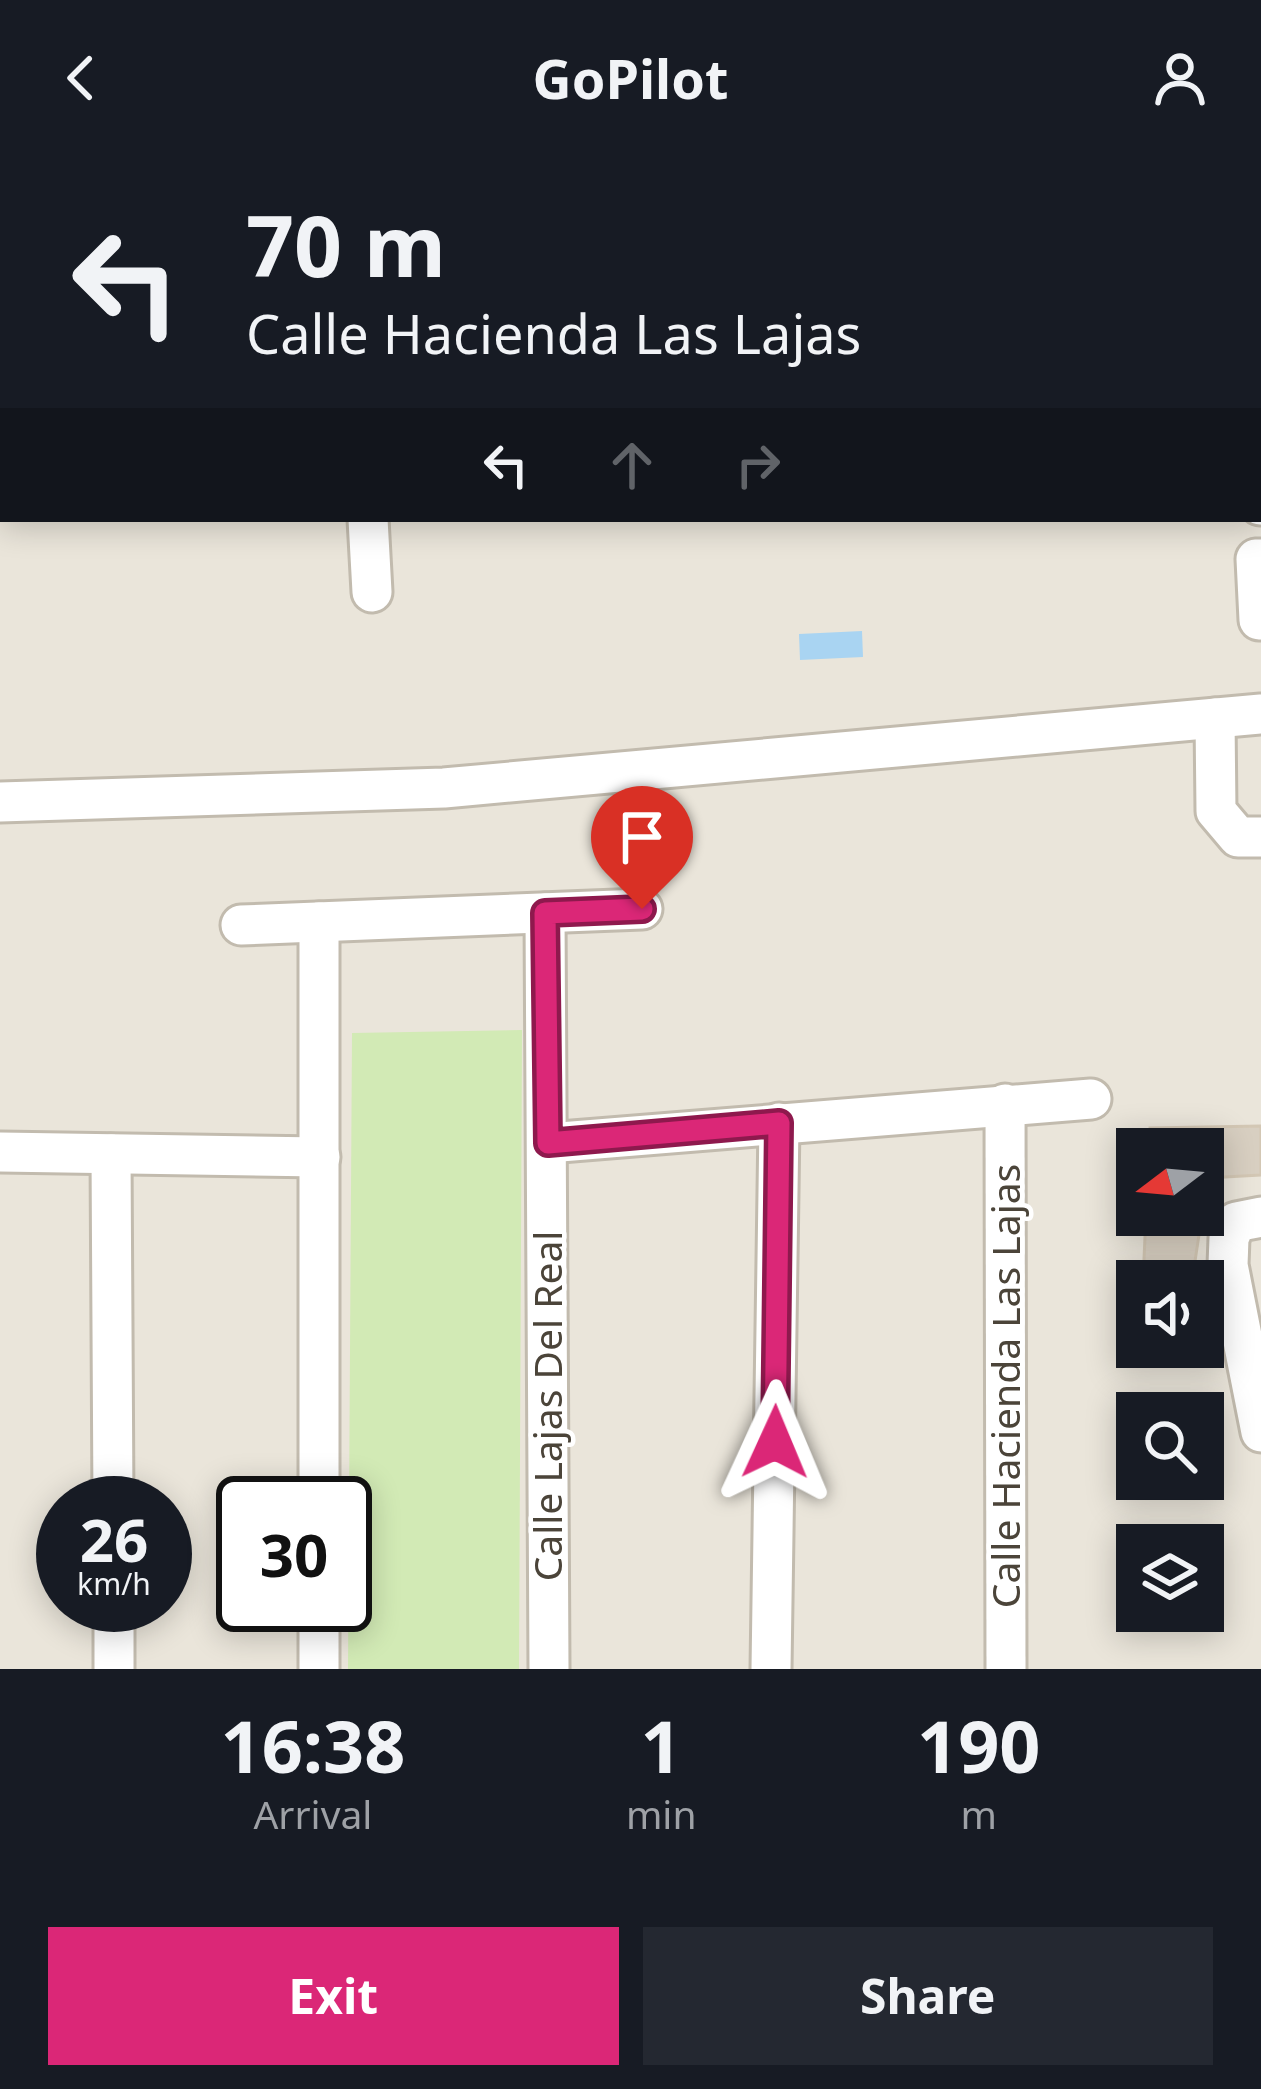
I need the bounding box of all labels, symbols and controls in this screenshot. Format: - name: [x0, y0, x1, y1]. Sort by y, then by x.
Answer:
- text: GoPilot: [533, 41, 728, 115]
- icon: back: [48, 45, 114, 111]
- icon: person: [1147, 45, 1213, 111]
- text: 70 m: [246, 187, 446, 302]
- icon: left: [48, 204, 204, 360]
- text: Calle Hacienda Las Lajas: [246, 296, 862, 370]
- icon: left: [473, 432, 539, 498]
- icon: ahead: [599, 432, 665, 498]
- icon: right: [725, 432, 791, 498]
- pin: [591, 786, 693, 909]
- icon: arrive: [609, 804, 675, 870]
- north arrow: [1116, 1128, 1224, 1236]
- map controls: [1116, 1128, 1224, 1632]
- street label: Calle Hacienda Las Lajas: [978, 1164, 1031, 1608]
- street label: Calle Lajas Del Real: [520, 1231, 573, 1581]
- button: sound: [1116, 1260, 1224, 1368]
- position arrow: [712, 1379, 838, 1505]
- button: search: [1116, 1392, 1224, 1500]
- speed limit sign: 30: [216, 1476, 372, 1632]
- text: 26: [80, 1498, 148, 1580]
- button: layers: [1116, 1524, 1224, 1632]
- text: km/h: [77, 1563, 151, 1604]
- text: 16:38: [220, 1696, 405, 1794]
- text: 1: [641, 1696, 682, 1794]
- text: 190: [917, 1696, 1041, 1794]
- text: Arrival: [253, 1787, 372, 1840]
- text: min: [626, 1787, 697, 1840]
- text: m: [961, 1787, 997, 1840]
- button: Exit: [48, 1927, 619, 2065]
- button: Share: [643, 1927, 1213, 2065]

